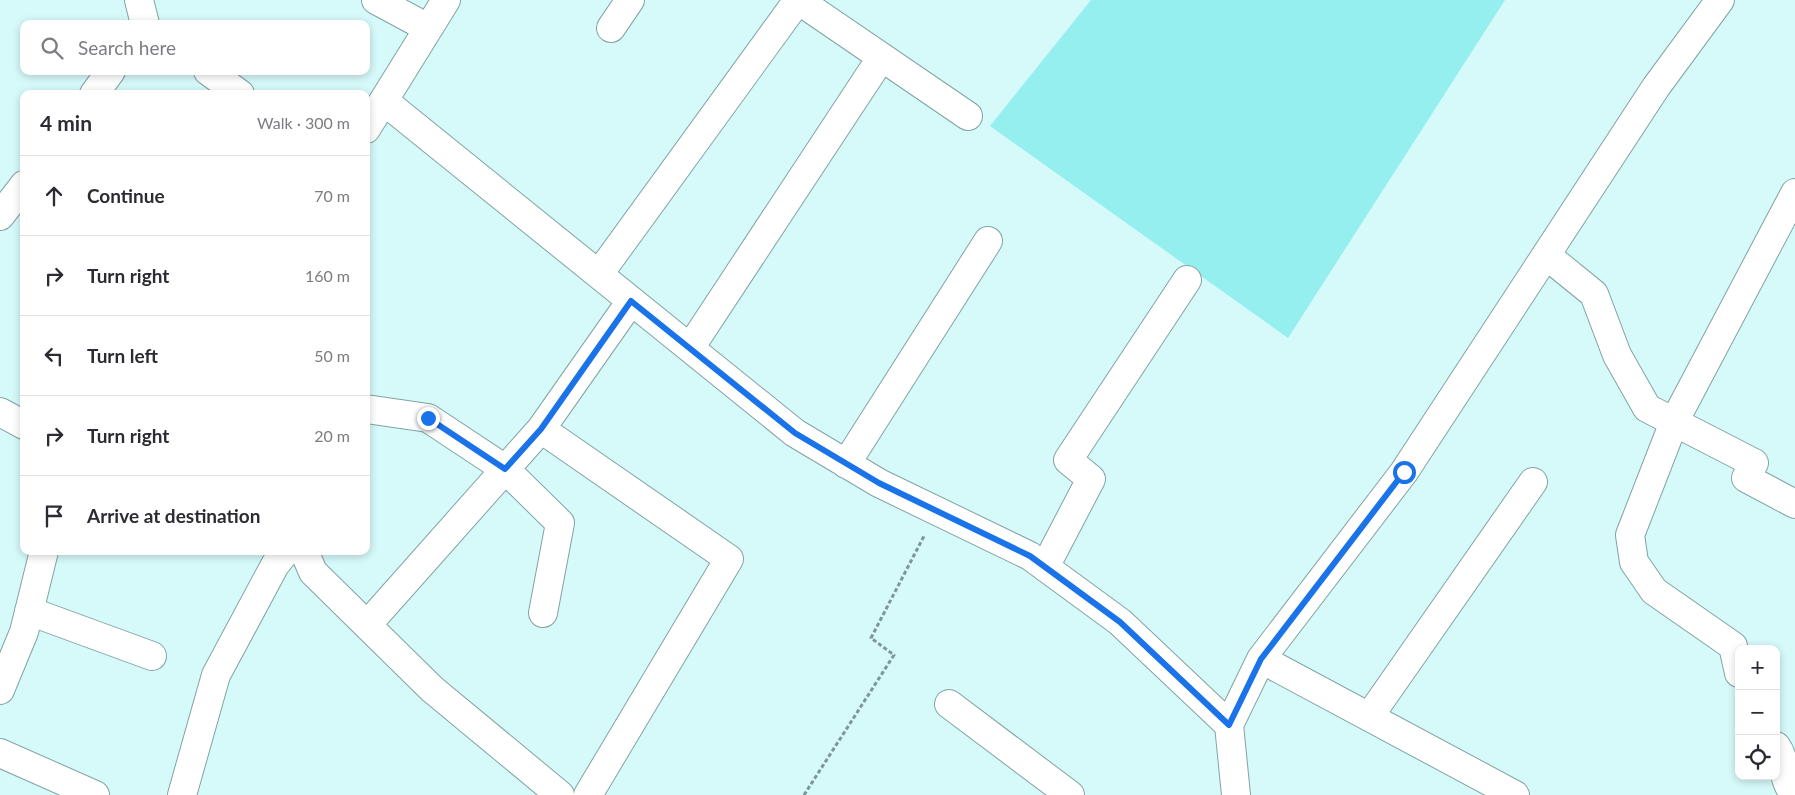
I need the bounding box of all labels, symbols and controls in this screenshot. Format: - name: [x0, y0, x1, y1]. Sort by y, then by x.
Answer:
- search box: [20, 20, 370, 75]
- icon: search: [38, 34, 66, 62]
- text: Search here: [78, 36, 176, 59]
- text: 4 min: [40, 110, 92, 135]
- text: Walk · 300 m: [257, 113, 350, 132]
- icon: ahead: [40, 182, 68, 210]
- text: Continue: [87, 184, 165, 207]
- text: 70 m: [314, 186, 350, 205]
- icon: right: [40, 262, 68, 290]
- text: Turn right: [87, 264, 169, 287]
- text: 160 m: [305, 266, 350, 285]
- icon: left: [40, 342, 68, 370]
- text: Turn left: [87, 344, 158, 367]
- text: 50 m: [314, 346, 350, 365]
- route end: [417, 407, 440, 430]
- icon: right: [40, 422, 68, 450]
- text: Turn right: [87, 424, 169, 447]
- text: 20 m: [314, 426, 350, 445]
- route start: [1393, 461, 1416, 484]
- icon: arrive: [40, 502, 68, 530]
- text: Arrive at destination: [87, 504, 260, 527]
- map controls: [1735, 645, 1780, 780]
- button: +: [1735, 645, 1780, 690]
- button: −: [1735, 690, 1780, 735]
- button: locate: [1735, 735, 1780, 780]

